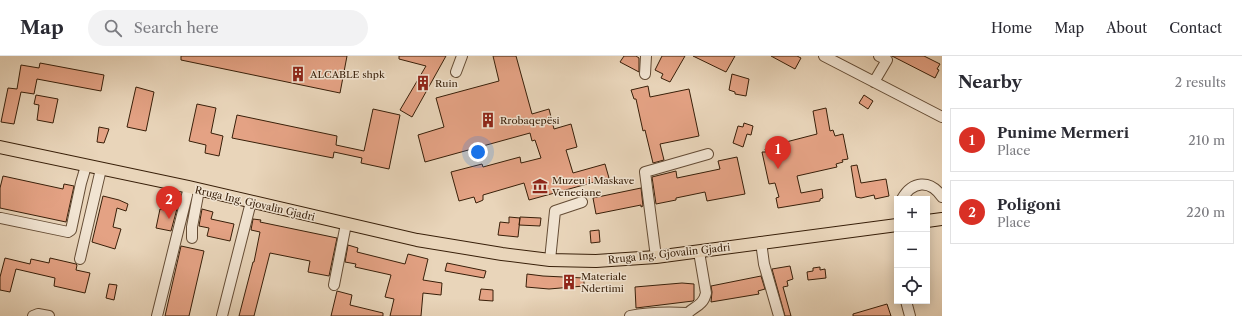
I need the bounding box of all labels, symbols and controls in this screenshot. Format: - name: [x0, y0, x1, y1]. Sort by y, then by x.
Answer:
- search box: [88, 10, 368, 46]
- text: Map: [20, 16, 64, 39]
- icon: search: [102, 17, 124, 39]
- text: Search here: [134, 18, 219, 37]
- text: Home: [991, 19, 1032, 37]
- text: Map: [1054, 19, 1084, 37]
- text: About: [1106, 19, 1147, 37]
- text: Contact: [1169, 19, 1222, 37]
- building icon: ALCABLE shpk: [289, 65, 307, 83]
- place label: ALCABLE shpk: [309, 68, 386, 81]
- text: Nearby: [958, 72, 1022, 92]
- building icon: Ruin: [414, 74, 432, 92]
- text: 2 results: [1175, 74, 1226, 90]
- place label: Ruin: [435, 77, 459, 90]
- building icon: Rrobaqepësi: [479, 111, 497, 129]
- place label: Rrobaqepësi: [500, 114, 560, 127]
- text: Punime Mermeri: [997, 123, 1129, 142]
- text: 1: [969, 132, 975, 148]
- text: 210 m: [1188, 132, 1225, 148]
- pin: 1: [765, 136, 791, 169]
- your location: [468, 142, 488, 162]
- text: Place: [997, 142, 1030, 158]
- place label: Muzeu i Maskave Veneciane: [551, 174, 635, 199]
- museum icon: Muzeu i Maskave Veneciane: [531, 177, 549, 195]
- street label: Rruga Ing. Gjovalin Gjadri: [194, 183, 316, 224]
- pin: 2: [156, 186, 182, 219]
- text: Poligoni: [997, 195, 1061, 214]
- map controls: [894, 196, 930, 304]
- button: +: [894, 196, 930, 232]
- text: 2: [968, 204, 976, 220]
- text: 220 m: [1186, 204, 1225, 220]
- text: Place: [997, 214, 1030, 230]
- button: −: [894, 232, 930, 268]
- street label: Rruga Ing. Gjovalin Gjadri: [607, 241, 731, 266]
- button: locate: [894, 268, 930, 304]
- place label: Materiale Ndertimi: [581, 270, 627, 295]
- building icon: Materiale Ndertimi: [560, 273, 578, 291]

